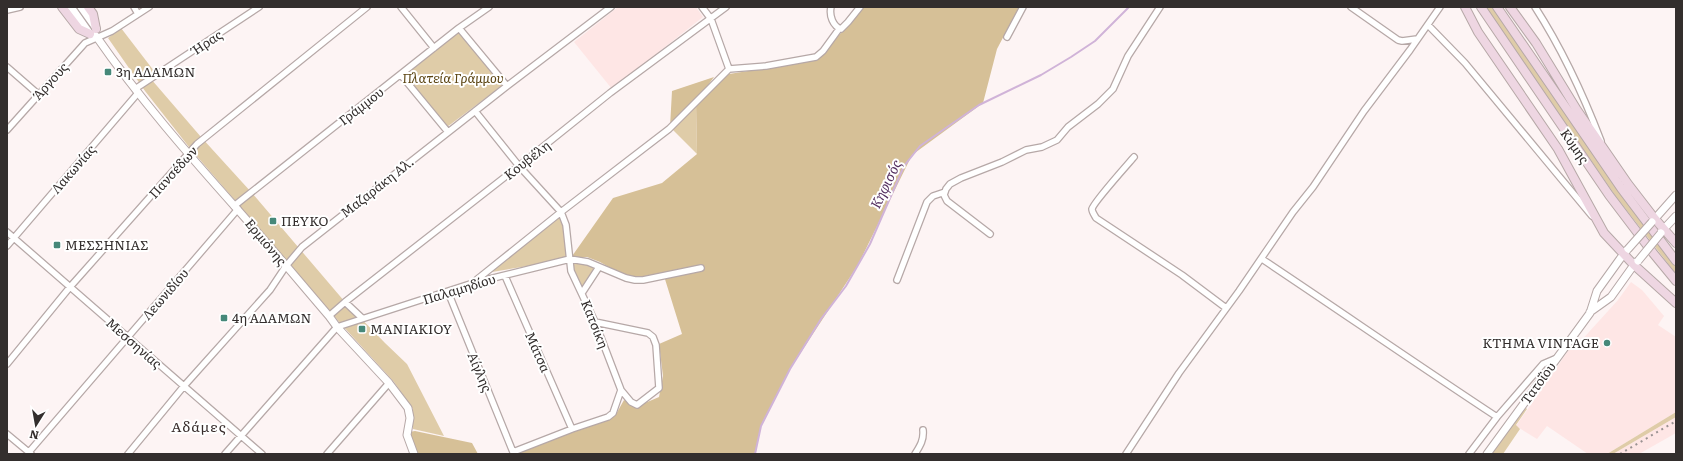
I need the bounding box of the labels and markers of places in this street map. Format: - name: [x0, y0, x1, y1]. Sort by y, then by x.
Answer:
- place label: 3η ΑΔΑΜΩΝ: [116, 62, 195, 81]
- marker: 3η ΑΔΑΜΩΝ: [103, 67, 113, 77]
- place label: ΠΕΥΚΟ: [281, 211, 328, 230]
- marker: ΠΕΥΚΟ: [268, 216, 278, 226]
- place label: ΜΕΣΣΗΝΙΑΣ: [65, 235, 149, 254]
- marker: ΜΕΣΣΗΝΙΑΣ: [52, 240, 62, 250]
- place label: 4η ΑΔΑΜΩΝ: [232, 308, 312, 327]
- marker: 4η ΑΔΑΜΩΝ: [219, 313, 229, 323]
- place label: ΜΑΝΙΑΚΙΟΥ: [370, 319, 453, 338]
- marker: ΜΑΝΙΑΚΙΟΥ: [357, 324, 367, 334]
- place label: KTHMA VINTAGE: [1482, 333, 1599, 352]
- marker: KTHMA VINTAGE: [1602, 338, 1612, 348]

